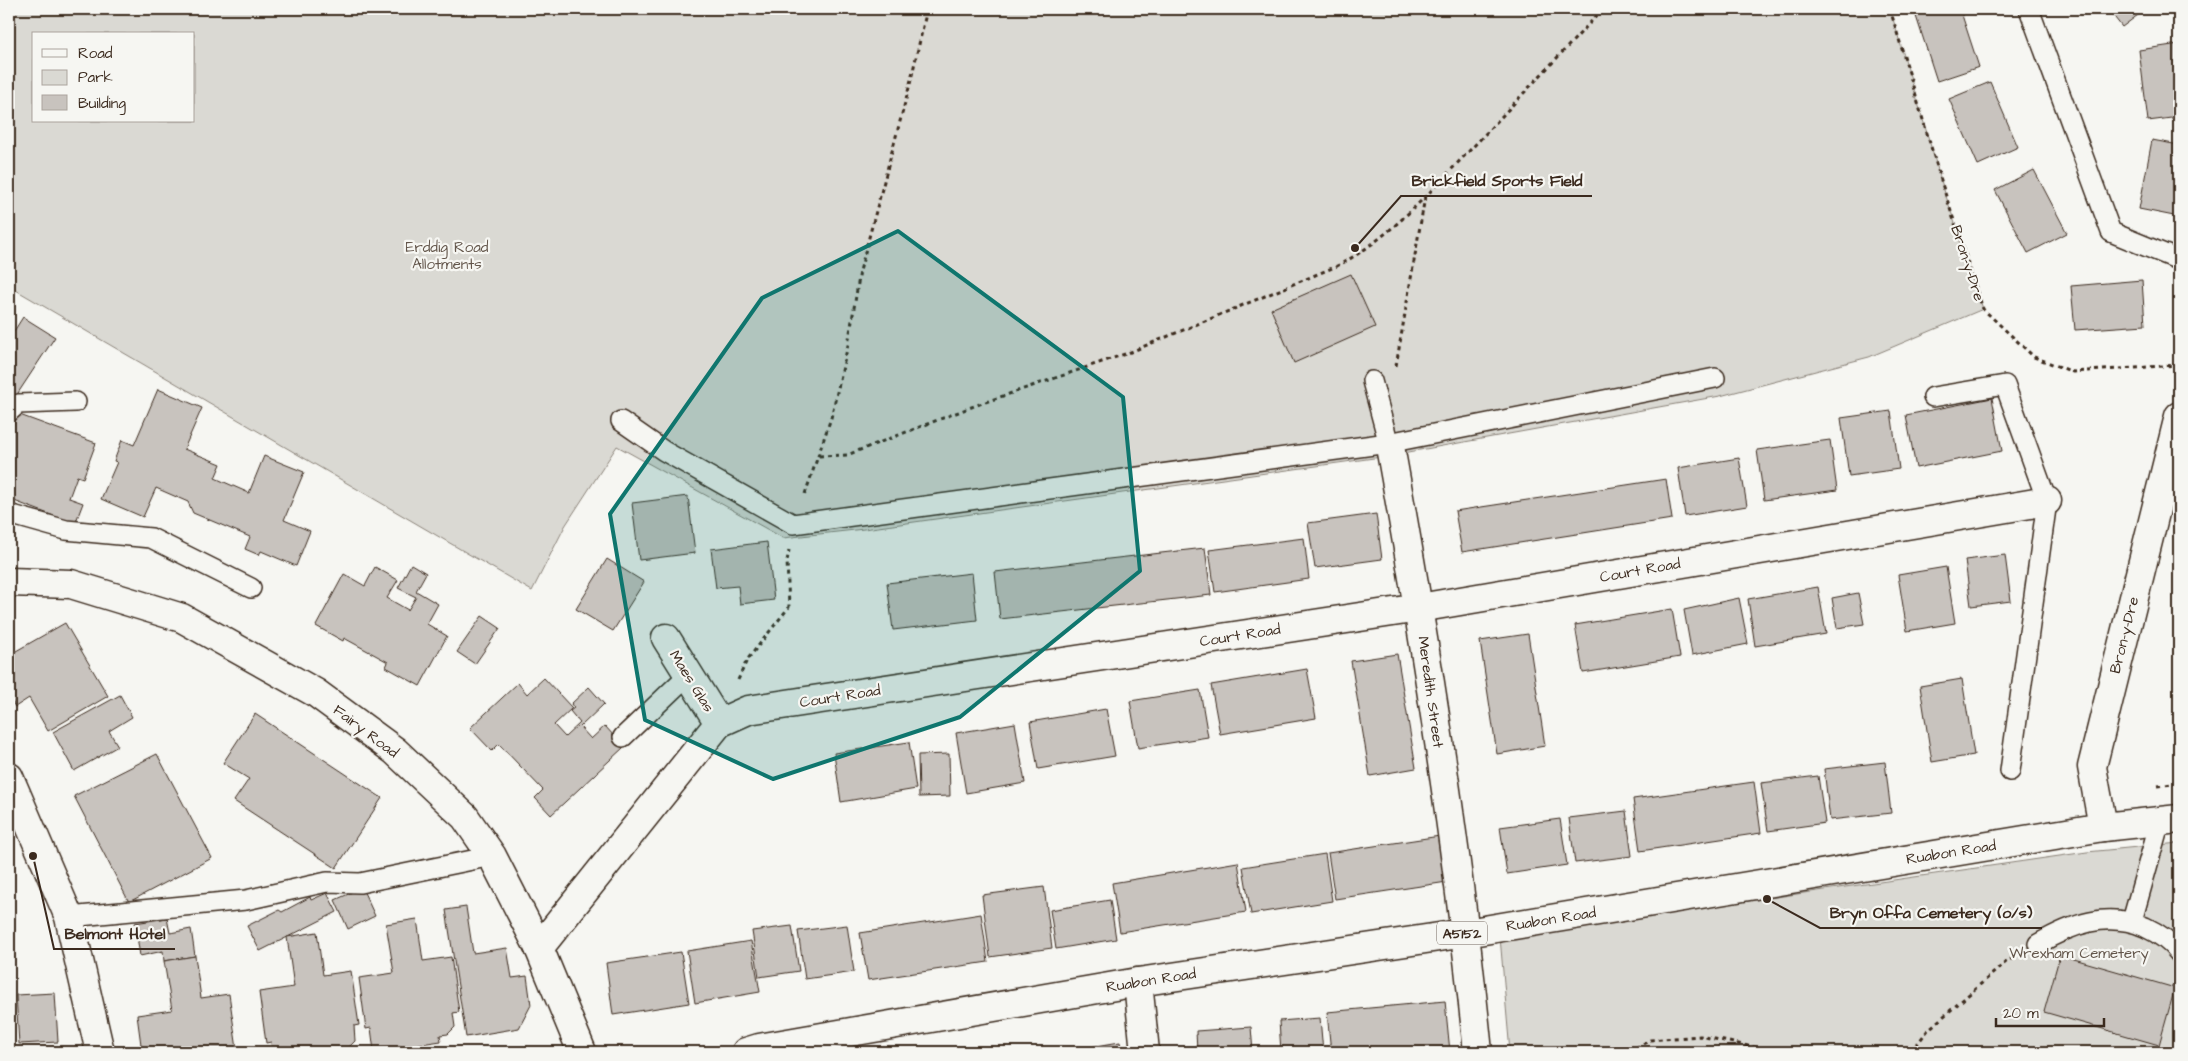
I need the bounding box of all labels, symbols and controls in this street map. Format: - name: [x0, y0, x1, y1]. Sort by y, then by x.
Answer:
- legend: [32, 32, 195, 122]
- text: Road: [78, 43, 113, 64]
- text: Park: [78, 67, 113, 88]
- text: Building: [78, 93, 126, 115]
- callout: Brickfield Sports Field: [1401, 165, 1592, 196]
- text: Brickfield Sports Field: [1411, 170, 1583, 192]
- street label: Bron-y-Dre: [1944, 223, 1990, 304]
- park label: Erddig Road Allotments: [406, 237, 489, 275]
- street label: Court Road: [1598, 553, 1682, 588]
- street label: Bron-y-Dre: [2105, 594, 2145, 676]
- street label: Court Road: [1198, 619, 1282, 652]
- street label: Meredith Street: [1412, 635, 1449, 749]
- street label: Maes Glas: [664, 646, 719, 717]
- street label: Court Road: [798, 680, 882, 713]
- street label: Fairy Road: [328, 700, 403, 764]
- street label: Ruabon Road: [1905, 835, 1998, 870]
- callout: Bryn Offa Cemetery (o/s): [1820, 897, 2042, 928]
- street label: Ruabon Road: [1505, 902, 1598, 937]
- text: Bryn Offa Cemetery (o/s): [1830, 902, 2033, 925]
- callout: Belmont Hotel: [54, 918, 175, 949]
- road number: A5152: [1437, 921, 1487, 944]
- text: Belmont Hotel: [64, 923, 166, 945]
- park label: Wrexham Cemetery: [2009, 943, 2149, 965]
- street label: Ruabon Road: [1105, 963, 1198, 998]
- scale bar: [1996, 996, 2103, 1028]
- text: 20 m: [2003, 1003, 2039, 1024]

